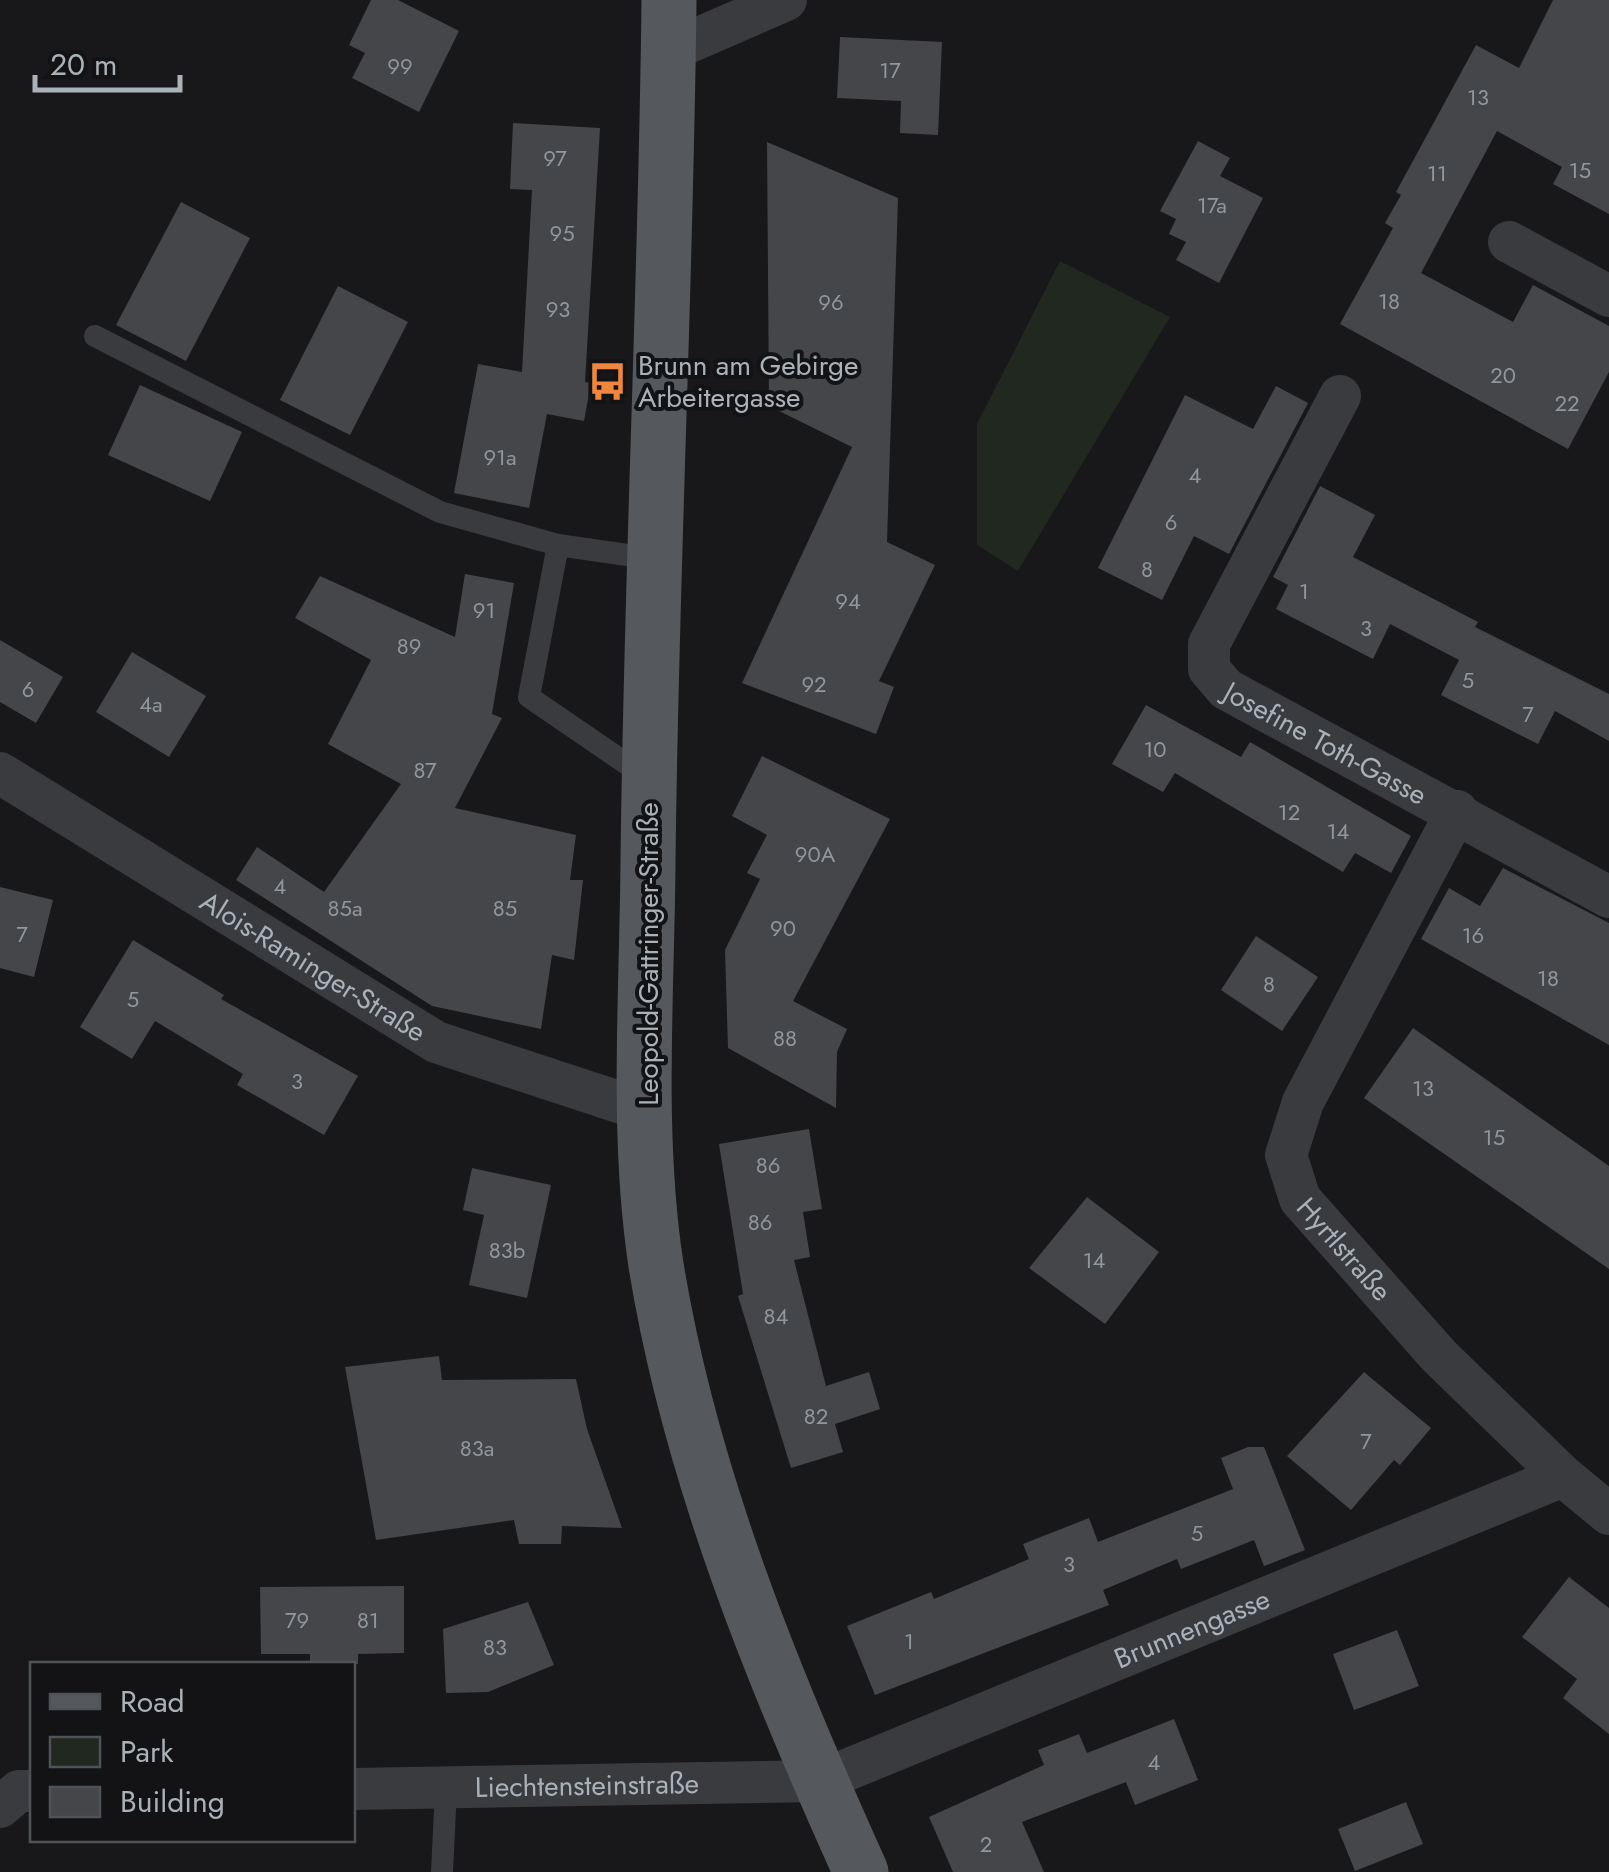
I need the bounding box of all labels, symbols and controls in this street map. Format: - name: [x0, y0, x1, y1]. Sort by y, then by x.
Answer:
- scale bar: [35, 30, 180, 92]
- text: 20 m: [50, 43, 117, 86]
- house number: 99: [387, 50, 413, 82]
- house number: 17: [879, 54, 901, 86]
- house number: 13: [1467, 81, 1489, 113]
- house number: 97: [543, 142, 567, 174]
- house number: 15: [1569, 154, 1591, 186]
- house number: 11: [1427, 157, 1447, 189]
- house number: 17a: [1197, 189, 1227, 221]
- house number: 95: [549, 217, 575, 249]
- house number: 18: [1378, 285, 1400, 317]
- house number: 96: [818, 286, 844, 318]
- house number: 93: [546, 293, 570, 325]
- place label: Brunn am Gebirge Arbeitergasse: [638, 345, 858, 418]
- house number: 20: [1490, 359, 1516, 391]
- bus stop icon: Brunn am Gebirge Arbeitergasse: [587, 360, 629, 402]
- house number: 22: [1554, 387, 1580, 419]
- house number: 91a: [483, 441, 517, 473]
- house number: 4: [1189, 459, 1202, 491]
- house number: 6: [1165, 506, 1177, 538]
- house number: 8: [1141, 553, 1153, 585]
- house number: 1: [1299, 575, 1309, 607]
- house number: 94: [835, 585, 861, 617]
- house number: 91: [473, 594, 495, 626]
- house number: 3: [1360, 612, 1372, 644]
- house number: 89: [397, 630, 421, 662]
- house number: 5: [1462, 664, 1474, 696]
- house number: 92: [801, 668, 827, 700]
- street label: Josefine Toth-Gasse: [1213, 669, 1434, 815]
- house number: 6: [22, 673, 34, 705]
- house number: 4a: [139, 688, 163, 720]
- house number: 7: [1522, 698, 1534, 730]
- house number: 10: [1143, 733, 1167, 765]
- house number: 87: [413, 754, 437, 786]
- house number: 12: [1278, 796, 1300, 828]
- street label: Leopold-Gattringer-Straße: [628, 802, 669, 1106]
- house number: 14: [1327, 815, 1350, 847]
- house number: 90A: [795, 838, 836, 870]
- house number: 4: [274, 870, 287, 902]
- street label: Alois-Raminger-Straße: [192, 881, 434, 1052]
- house number: 85a: [327, 892, 363, 924]
- house number: 85: [493, 892, 517, 924]
- house number: 90: [770, 912, 796, 944]
- house number: 7: [16, 918, 28, 950]
- house number: 16: [1462, 919, 1484, 951]
- house number: 18: [1537, 962, 1559, 994]
- house number: 8: [1263, 968, 1275, 1000]
- house number: 5: [127, 983, 139, 1015]
- house number: 88: [773, 1022, 797, 1054]
- house number: 3: [291, 1065, 303, 1097]
- house number: 13: [1412, 1072, 1434, 1104]
- house number: 15: [1483, 1121, 1505, 1153]
- house number: 86: [756, 1149, 780, 1181]
- street label: Hyrtlstraße: [1287, 1188, 1402, 1310]
- house number: 86: [748, 1206, 772, 1238]
- house number: 83b: [489, 1234, 525, 1266]
- house number: 14: [1083, 1244, 1106, 1276]
- house number: 84: [764, 1300, 789, 1332]
- house number: 82: [804, 1400, 828, 1432]
- house number: 7: [1360, 1425, 1372, 1457]
- house number: 83a: [460, 1432, 494, 1464]
- house number: 5: [1191, 1517, 1203, 1549]
- house number: 3: [1063, 1548, 1075, 1580]
- street label: Brunnengasse: [1108, 1578, 1276, 1679]
- house number: 79: [285, 1604, 309, 1636]
- house number: 81: [357, 1604, 379, 1636]
- house number: 1: [904, 1625, 914, 1657]
- house number: 83: [483, 1631, 507, 1663]
- legend: [30, 1662, 355, 1842]
- text: Road: [120, 1680, 185, 1723]
- text: Park: [120, 1730, 174, 1773]
- house number: 4: [1148, 1746, 1161, 1778]
- street label: Liechtensteinstraße: [475, 1763, 699, 1807]
- text: Building: [120, 1780, 225, 1823]
- house number: 2: [980, 1828, 992, 1860]

